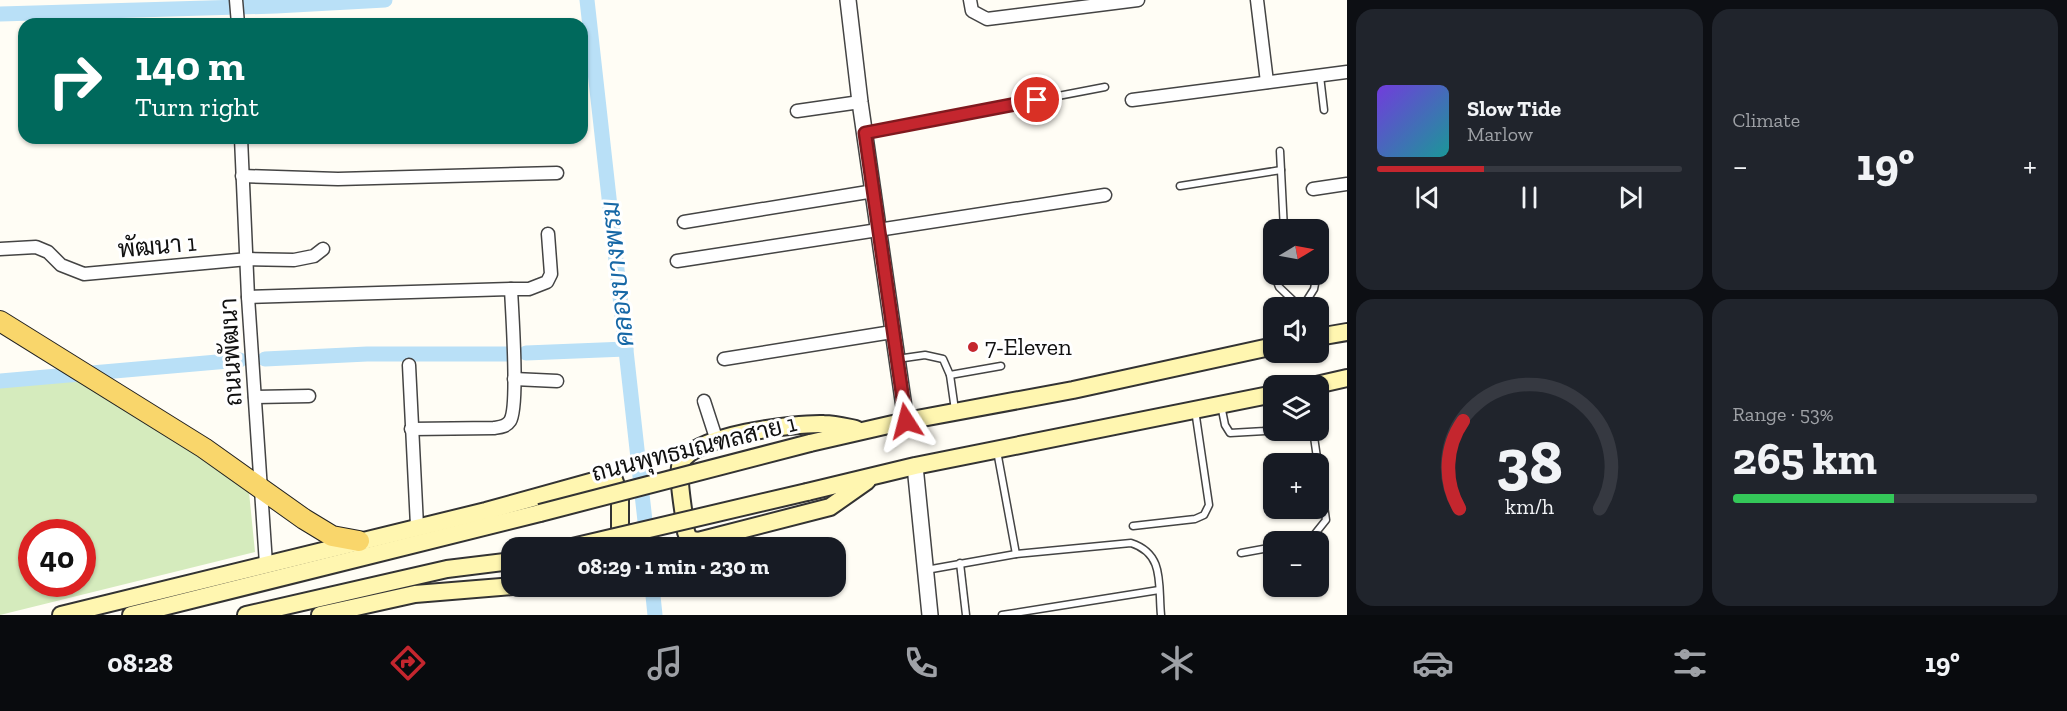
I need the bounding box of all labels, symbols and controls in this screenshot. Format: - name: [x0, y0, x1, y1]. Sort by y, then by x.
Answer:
- text: 140 m: [135, 40, 245, 91]
- icon: right: [36, 42, 114, 120]
- pin: [1011, 74, 1062, 125]
- icon: arrive: [1020, 83, 1053, 116]
- text: Turn right: [135, 91, 259, 123]
- text: Slow Tide: [1467, 95, 1561, 122]
- text: Climate: [1733, 108, 1800, 132]
- text: Marlow: [1467, 122, 1533, 146]
- text: 19°: [1856, 138, 1915, 192]
- text: −: [1733, 146, 1748, 185]
- text: +: [2023, 146, 2037, 185]
- icon: previous: [1411, 181, 1444, 214]
- icon: pause: [1513, 181, 1546, 214]
- icon: next: [1614, 181, 1647, 214]
- water label: คลองบางพรม: [593, 200, 641, 348]
- north arrow: [1263, 219, 1329, 285]
- map controls: [1263, 219, 1329, 597]
- street label: พัฒนา 1: [116, 228, 197, 263]
- street label: ถนนพัฒนา: [213, 297, 248, 407]
- button: sound: [1263, 297, 1329, 363]
- place label: 7-Eleven: [985, 332, 1072, 361]
- marker: 7-Eleven: [966, 340, 980, 354]
- button: layers: [1263, 375, 1329, 441]
- position arrow: [874, 389, 938, 453]
- text: Range · 53%: [1733, 402, 1834, 426]
- street label: ถนนพุทธมณฑลสาย 1: [588, 408, 800, 489]
- text: 38: [1496, 424, 1563, 499]
- text: 265 km: [1733, 432, 1877, 486]
- button: +: [1263, 453, 1329, 519]
- text: km/h: [1505, 495, 1554, 520]
- speed limit sign: 40: [18, 519, 96, 597]
- button: −: [1263, 531, 1329, 597]
- text: 08:29 · 1 min · 230 m: [578, 553, 769, 580]
- icon: directions: [387, 642, 429, 684]
- icon: music: [644, 642, 686, 684]
- icon: phone: [900, 642, 942, 684]
- icon: climate: [1156, 642, 1198, 684]
- icon: car: [1412, 642, 1454, 684]
- icon: filters: [1669, 642, 1711, 684]
- text: 08:28: [107, 647, 173, 679]
- text: 19°: [1925, 647, 1960, 679]

